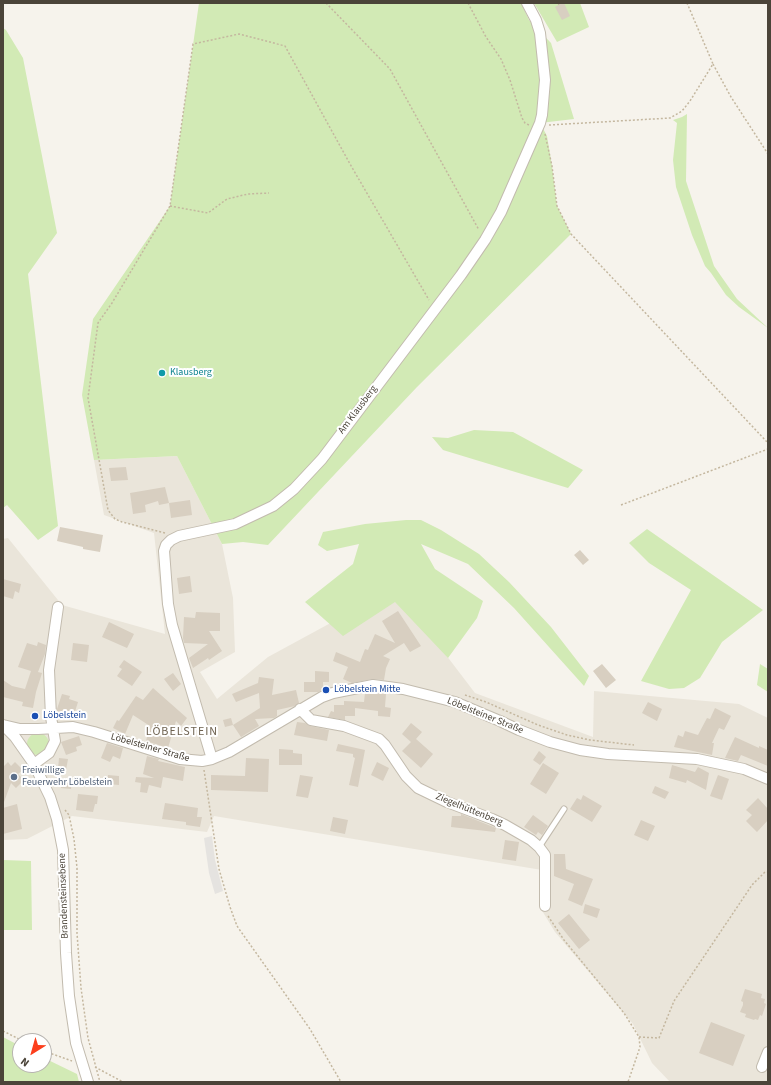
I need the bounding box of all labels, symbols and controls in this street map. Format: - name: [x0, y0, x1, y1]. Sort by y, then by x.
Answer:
- place label: Klausberg: [170, 367, 212, 379]
- marker: Klausberg: [157, 368, 167, 378]
- street label: Am Klausberg: [336, 383, 380, 437]
- place label: Löbelstein Mitte: [334, 684, 400, 696]
- marker: Löbelstein Mitte: [321, 685, 331, 695]
- street label: Löbelsteiner Straße: [445, 695, 525, 737]
- place label: Löbelstein: [43, 710, 86, 722]
- marker: Löbelstein: [30, 711, 40, 721]
- district label: LÖBELSTEIN: [146, 725, 218, 739]
- street label: Löbelsteiner Straße: [109, 731, 191, 765]
- place label: Freiwillige Feuerwehr Löbelstein: [22, 765, 112, 788]
- marker: Freiwillige Feuerwehr Löbelstein: [9, 772, 19, 782]
- street label: Ziegelhüttenberg: [433, 791, 505, 829]
- street label: Brandensteinsebene: [57, 853, 71, 939]
- north arrow: [12, 1033, 52, 1073]
- text: N: [18, 1054, 33, 1070]

